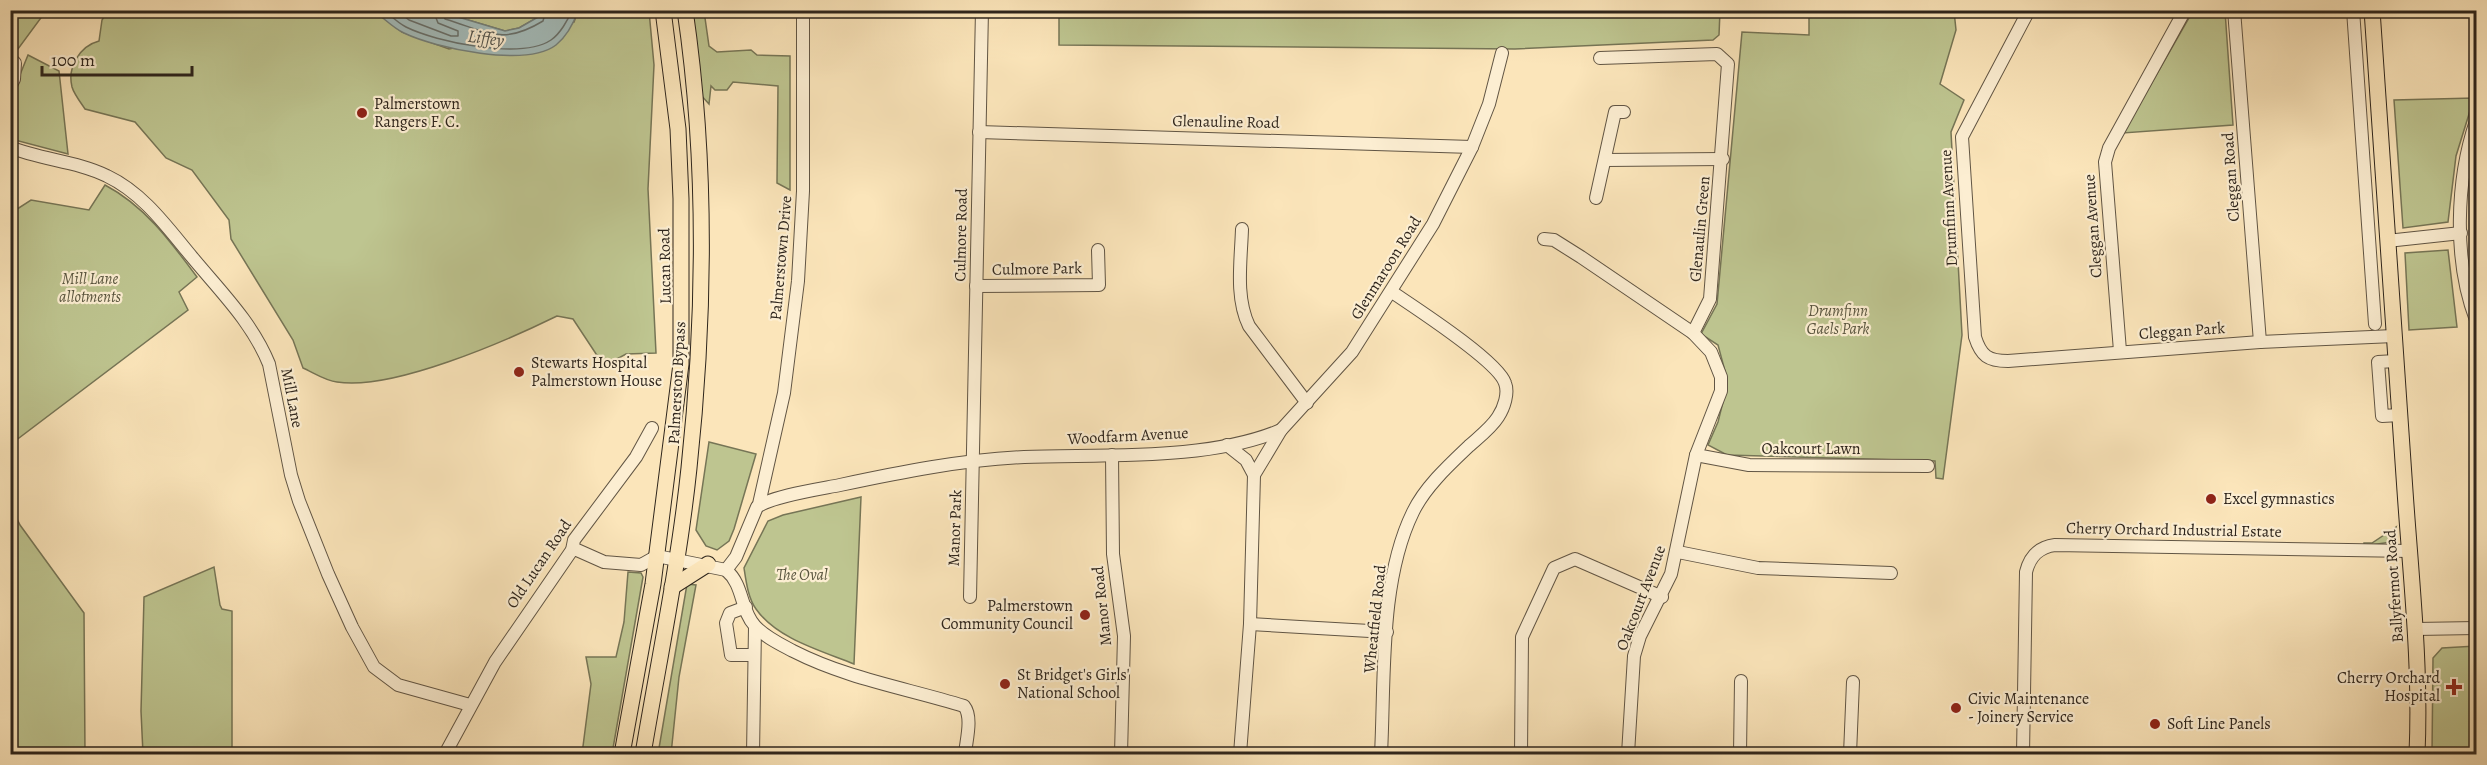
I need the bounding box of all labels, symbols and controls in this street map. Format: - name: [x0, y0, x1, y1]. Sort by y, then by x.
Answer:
- water label: Liffey: [466, 24, 506, 52]
- scale bar: [42, 39, 192, 77]
- text: 100 m: [51, 48, 95, 72]
- place label: Palmerstown Rangers F. C.: [374, 93, 460, 133]
- marker: Palmerstown Rangers F. C.: [355, 106, 369, 120]
- street label: Glenauline Road: [1172, 110, 1280, 134]
- street label: Cleggan Road: [2217, 131, 2245, 222]
- street label: Drumfinn Avenue: [1935, 149, 1963, 267]
- street label: Cleggan Avenue: [2078, 173, 2108, 279]
- street label: Glenaulin Green: [1684, 175, 1716, 283]
- street label: Culmore Road: [949, 188, 973, 282]
- street label: Palmerstown Drive: [765, 195, 797, 321]
- street label: Glenmaroon Road: [1345, 212, 1427, 324]
- street label: Lucan Road: [653, 227, 677, 304]
- street label: Culmore Park: [992, 257, 1082, 281]
- park label: Mill Lane allotments: [59, 268, 122, 308]
- park label: Drumfinn Gaels Park: [1807, 300, 1869, 340]
- street label: Cleggan Park: [2138, 317, 2226, 345]
- street label: Palmerston Bypass: [663, 321, 691, 445]
- place label: Stewarts Hospital Palmerstown House: [531, 352, 662, 392]
- marker: Stewarts Hospital Palmerstown House: [512, 365, 526, 379]
- street label: Mill Lane: [275, 366, 309, 430]
- street label: Woodfarm Avenue: [1066, 422, 1189, 450]
- street label: Oakcourt Lawn: [1761, 438, 1861, 460]
- place label: Excel gymnastics: [2223, 488, 2335, 510]
- street label: Manor Park: [943, 489, 967, 567]
- marker: Excel gymnastics: [2204, 492, 2218, 506]
- street label: Old Lucan Road: [501, 515, 577, 613]
- street label: Cherry Orchard Industrial Estate: [2066, 517, 2282, 543]
- street label: Ballyfermot Road: [2379, 528, 2409, 643]
- street label: Oakcourt Avenue: [1611, 542, 1671, 654]
- street label: Wheatfield Road: [1358, 563, 1392, 675]
- park label: The Oval: [776, 564, 828, 586]
- street label: Manor Road: [1087, 565, 1117, 647]
- place label: Palmerstown Community Council: [941, 595, 1073, 635]
- marker: Palmerstown Community Council: [1078, 608, 1092, 622]
- place label: St Bridget's Girls' National School: [1017, 664, 1130, 704]
- place label: Cherry Orchard Hospital: [2337, 667, 2440, 707]
- marker: St Bridget's Girls' National School: [998, 677, 1012, 691]
- marker: Cherry Orchard Hospital: [2445, 678, 2463, 696]
- place label: Civic Maintenance - Joinery Service: [1968, 688, 2089, 728]
- marker: Civic Maintenance - Joinery Service: [1949, 701, 1963, 715]
- place label: Soft Line Panels: [2167, 713, 2271, 735]
- marker: Soft Line Panels: [2148, 717, 2162, 731]

